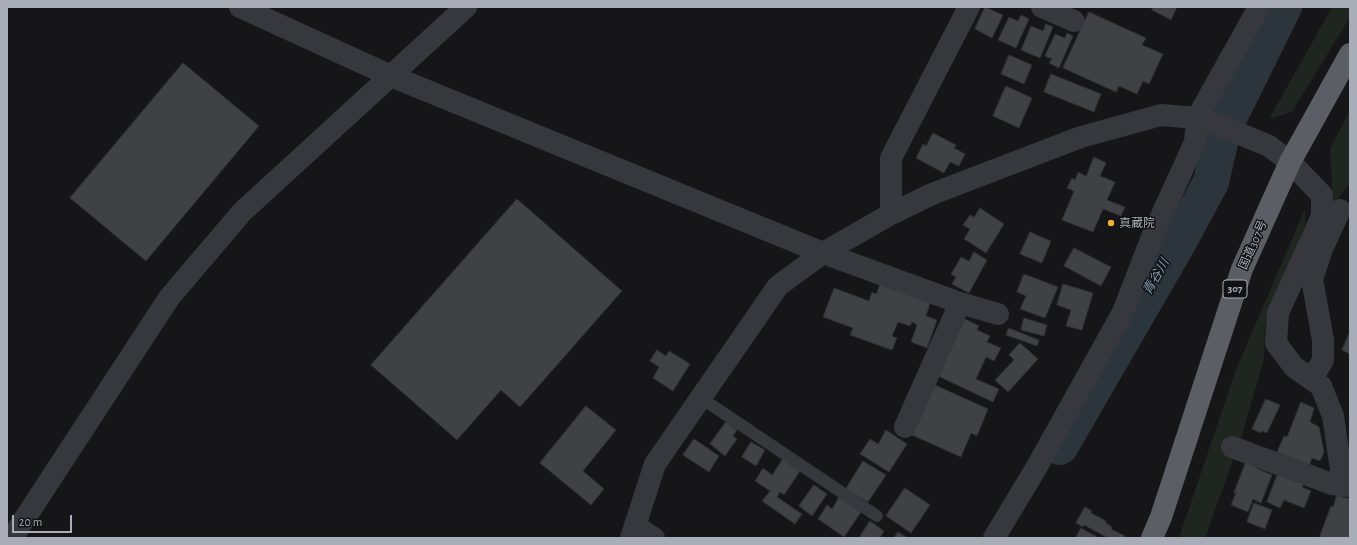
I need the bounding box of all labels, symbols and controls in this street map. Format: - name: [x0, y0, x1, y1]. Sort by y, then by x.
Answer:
- place label: 真蔵院: [1119, 216, 1155, 230]
- marker: 真蔵院: [1106, 218, 1116, 228]
- street label: 国道307号: [1236, 218, 1270, 272]
- water label: 青谷川: [1139, 256, 1173, 298]
- road number: 307: [1223, 280, 1247, 298]
- scale bar: [14, 507, 74, 533]
- text: 20 m: [19, 516, 42, 528]

